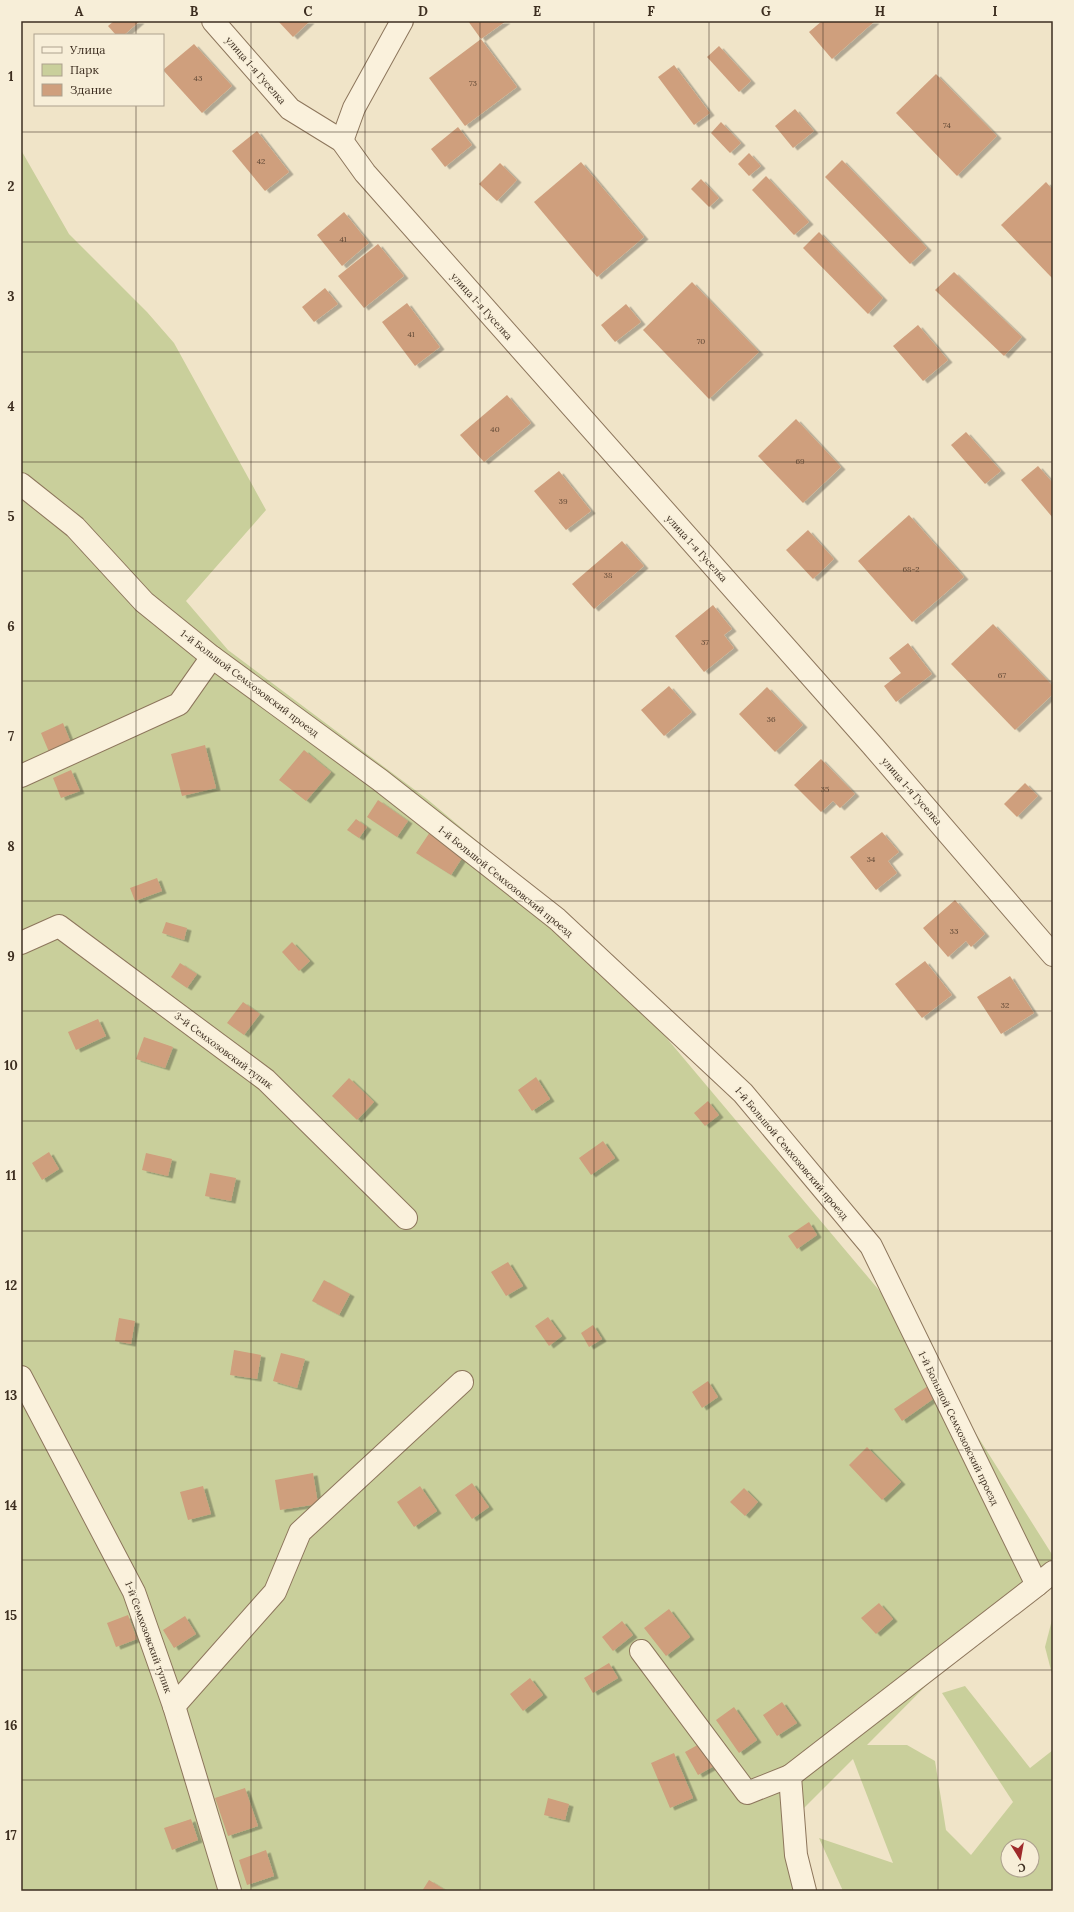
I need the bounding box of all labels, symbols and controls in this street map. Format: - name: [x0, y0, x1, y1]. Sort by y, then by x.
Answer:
- text: A: [75, 3, 84, 20]
- text: B: [190, 3, 199, 20]
- text: C: [304, 3, 313, 20]
- text: D: [418, 3, 428, 20]
- text: E: [533, 3, 541, 20]
- text: F: [647, 3, 655, 20]
- text: G: [761, 3, 771, 20]
- text: H: [875, 3, 885, 20]
- text: I: [992, 3, 998, 20]
- legend: [34, 34, 164, 106]
- street label: улица 1-я Гуселка: [223, 34, 289, 107]
- text: Улица: [69, 42, 106, 57]
- text: Парк: [70, 62, 99, 77]
- text: 1: [8, 68, 14, 85]
- house number: 43: [194, 73, 203, 83]
- house number: 73: [469, 78, 478, 88]
- text: Здание: [70, 82, 113, 97]
- house number: 74: [943, 120, 952, 130]
- house number: 42: [257, 156, 265, 166]
- text: 2: [8, 178, 15, 195]
- house number: 41: [339, 234, 347, 244]
- street label: улица 1-я Гуселка: [448, 270, 515, 343]
- text: 3: [7, 288, 15, 305]
- house number: 41: [407, 329, 415, 339]
- house number: 70: [697, 336, 705, 346]
- text: 4: [7, 398, 15, 415]
- house number: 40: [490, 424, 500, 434]
- house number: 69: [795, 456, 805, 466]
- house number: 39: [558, 496, 568, 506]
- text: 5: [7, 508, 15, 525]
- street label: улица 1-я Гуселка: [663, 512, 730, 585]
- house number: 68-2: [902, 564, 920, 574]
- house number: 38: [604, 570, 613, 580]
- text: 6: [7, 618, 15, 635]
- street label: 1-й Большой Семхозовский проезд: [178, 627, 321, 740]
- house number: 37: [701, 637, 709, 647]
- house number: 67: [998, 670, 1006, 680]
- house number: 36: [766, 714, 776, 724]
- text: 7: [8, 728, 14, 745]
- street label: улица 1-я Гуселка: [879, 755, 945, 828]
- house number: 35: [821, 784, 829, 794]
- street label: 1-й Большой Семхозовский проезд: [436, 823, 576, 940]
- text: 8: [7, 838, 15, 855]
- house number: 34: [867, 854, 876, 864]
- house number: 33: [950, 926, 959, 936]
- text: 9: [7, 948, 15, 965]
- house number: 32: [1001, 1000, 1009, 1010]
- street label: 3-й Семхозовский тупик: [172, 1009, 276, 1092]
- text: 10: [4, 1057, 18, 1074]
- street label: 1-й Большой Семхозовский проезд: [732, 1084, 851, 1223]
- text: 11: [6, 1167, 16, 1184]
- text: 12: [5, 1277, 17, 1294]
- street label: 1-й Большой Семхозовский проезд: [915, 1349, 1002, 1507]
- text: 13: [5, 1387, 17, 1404]
- text: 14: [5, 1497, 17, 1514]
- street label: 1-й Семхозовский тупик: [122, 1580, 175, 1695]
- text: 15: [5, 1607, 17, 1624]
- text: 16: [5, 1717, 17, 1734]
- text: 17: [5, 1827, 17, 1844]
- north arrow: [1000, 1838, 1040, 1878]
- text: С: [1016, 1860, 1027, 1875]

